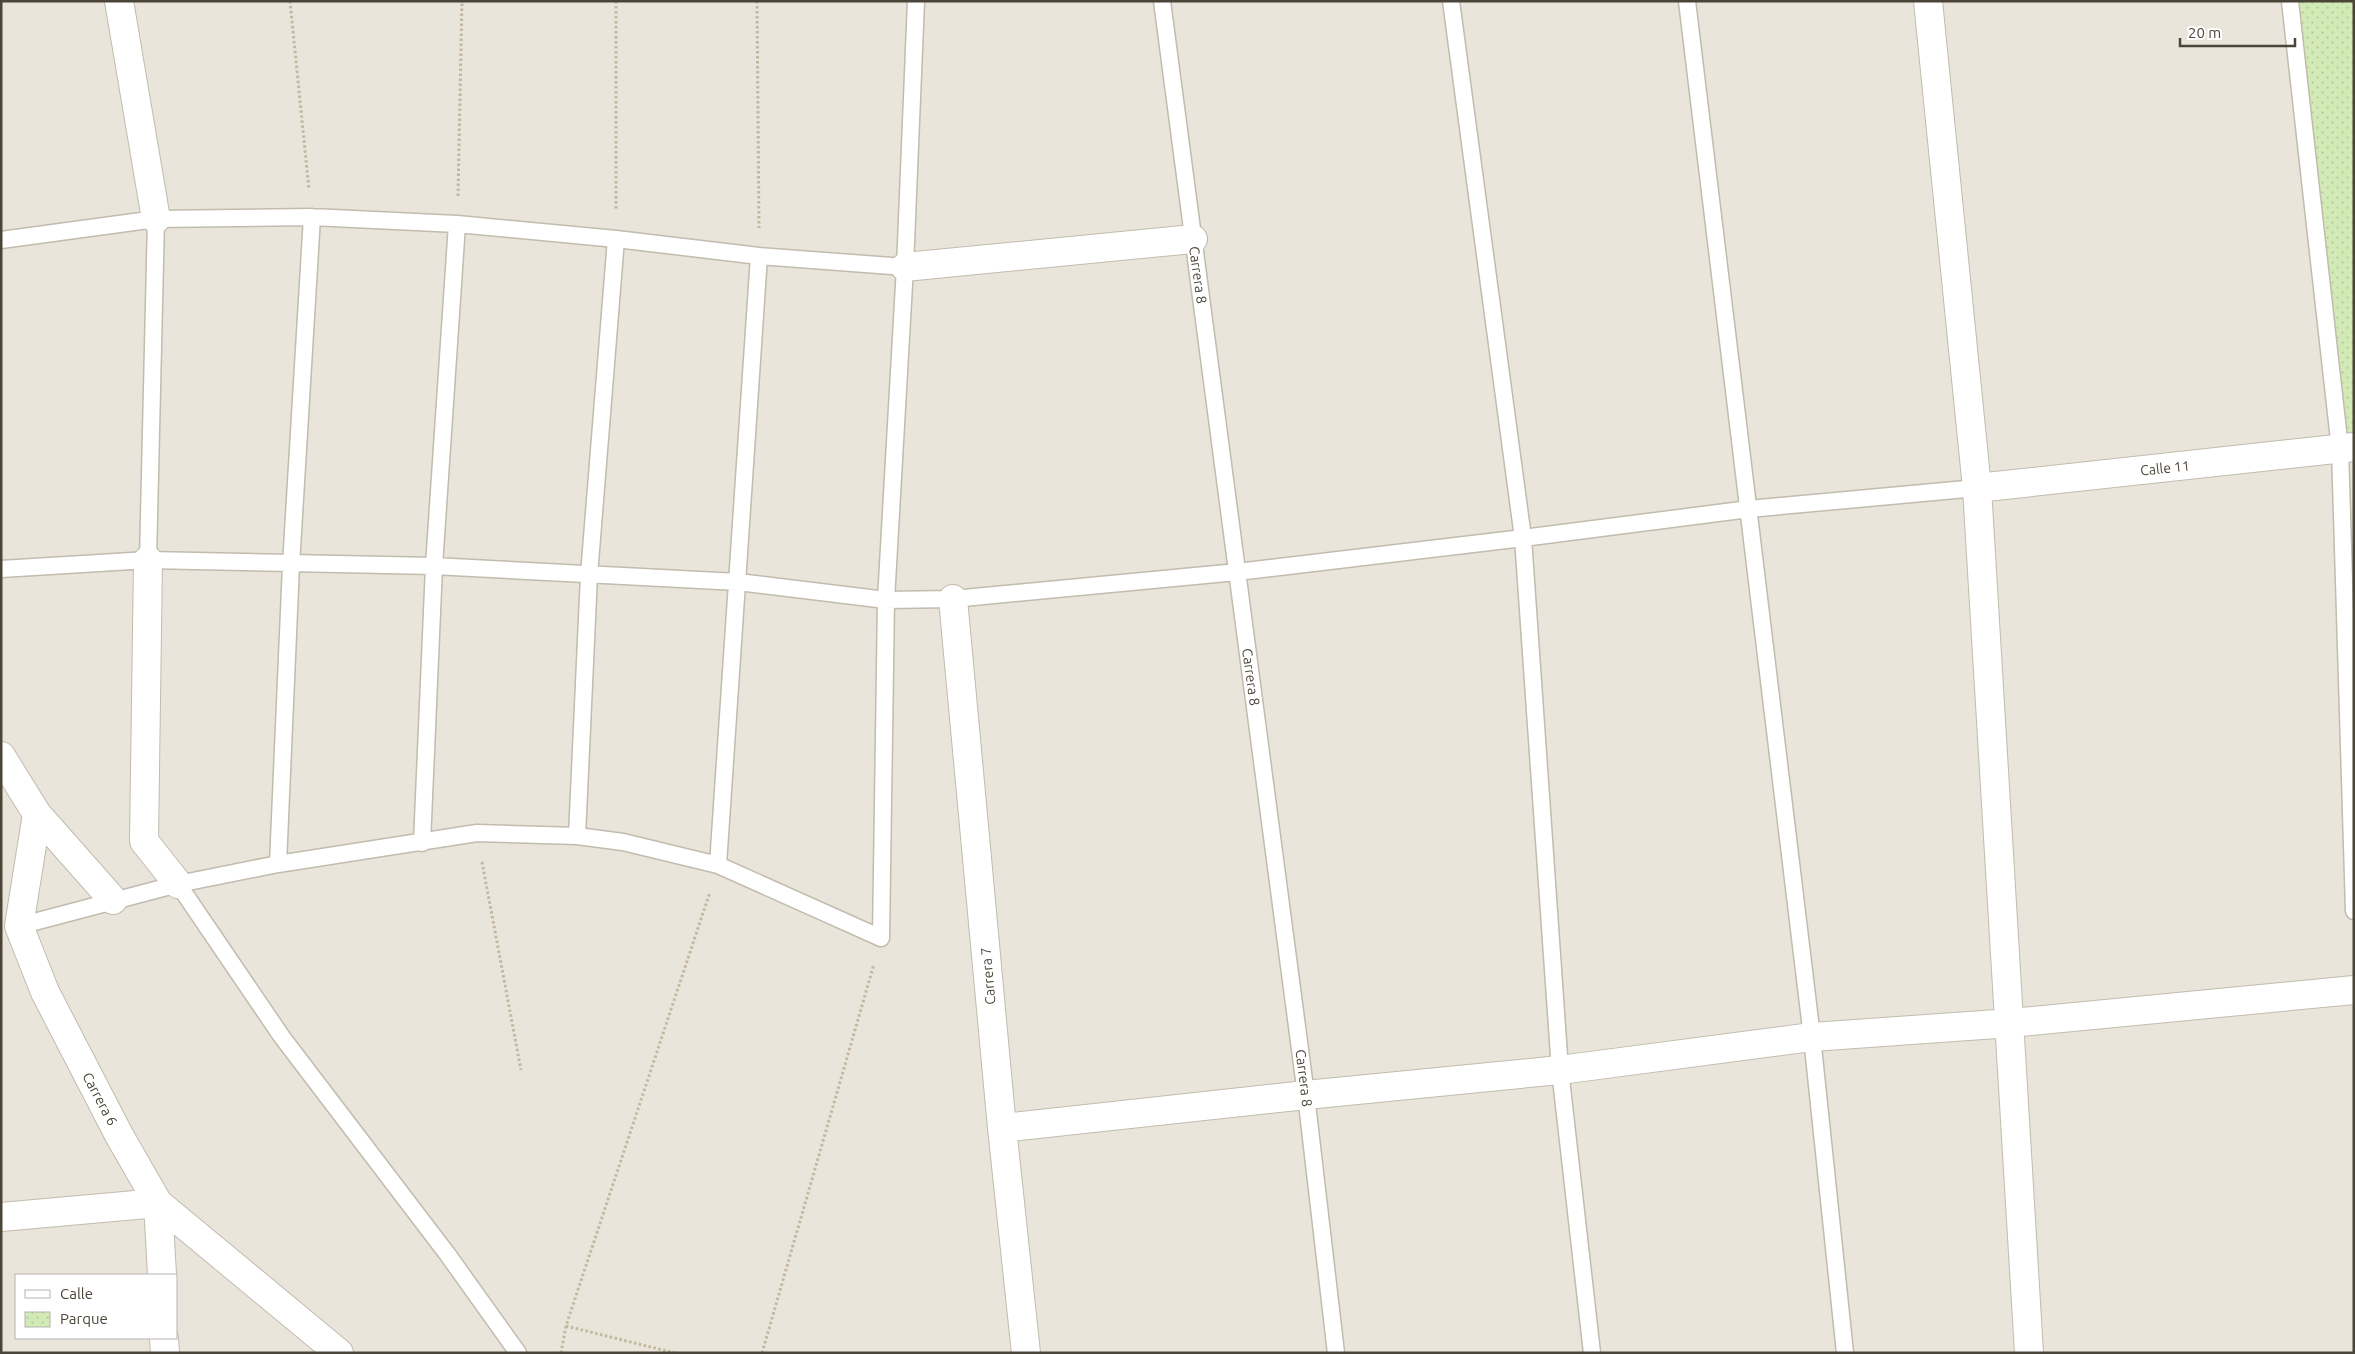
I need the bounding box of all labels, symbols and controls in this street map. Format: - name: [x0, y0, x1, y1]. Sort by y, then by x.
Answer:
- scale bar: [2180, 15, 2295, 47]
- text: 20 m: [2188, 24, 2221, 41]
- street label: Carrera 8: [1186, 245, 1210, 305]
- street label: Calle 11: [2139, 457, 2191, 479]
- street label: Carrera 8: [1239, 647, 1263, 707]
- street label: Carrera 7: [978, 947, 998, 1005]
- street label: Carrera 8: [1293, 1048, 1315, 1108]
- street label: Carrera 6: [79, 1070, 121, 1128]
- legend: [15, 1274, 178, 1339]
- text: Calle: [60, 1285, 93, 1302]
- text: Parque: [60, 1310, 108, 1327]

